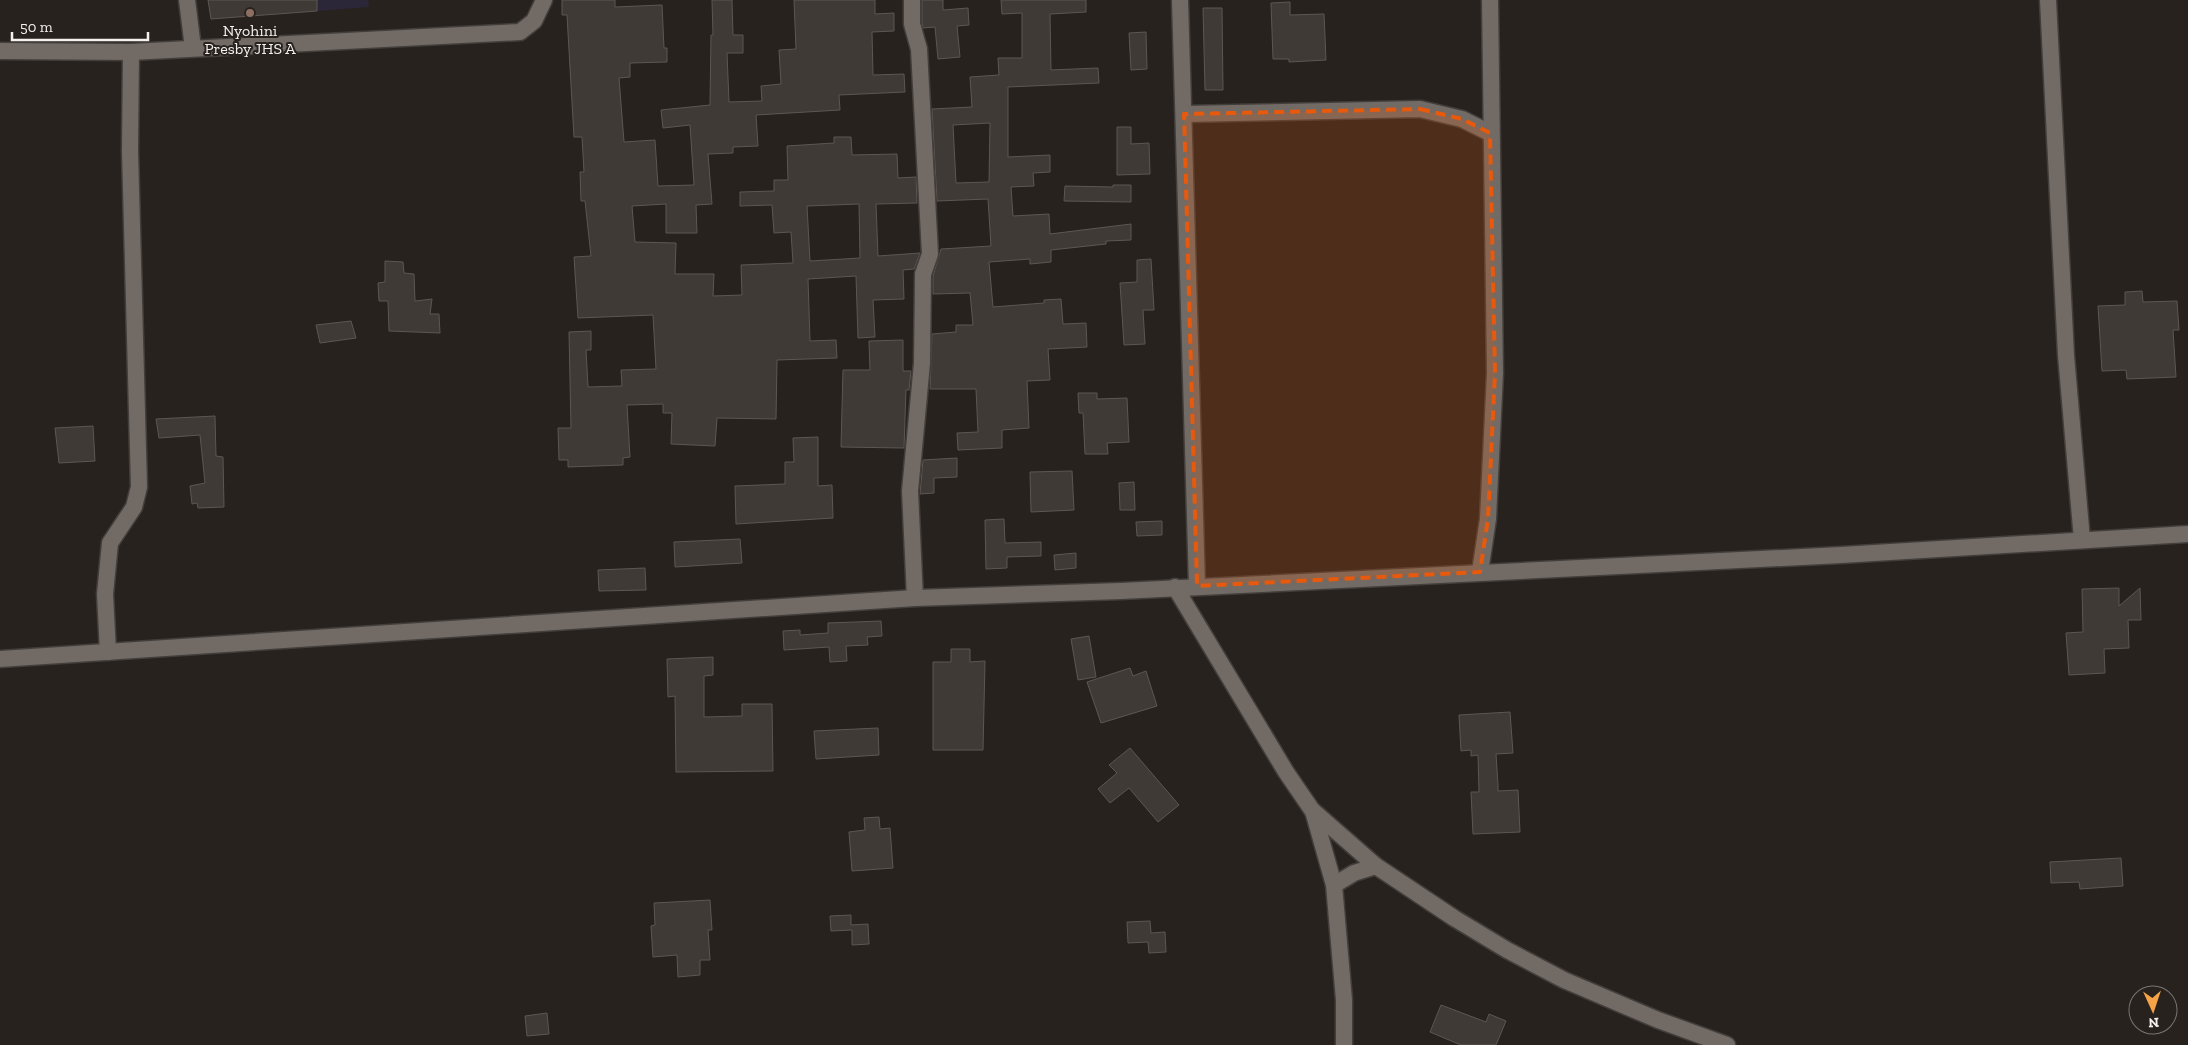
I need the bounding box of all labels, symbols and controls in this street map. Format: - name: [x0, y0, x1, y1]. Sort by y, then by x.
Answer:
- marker: Nyohini Presby JHS A: [244, 7, 256, 19]
- scale bar: [12, 10, 149, 42]
- text: 50 m: [20, 18, 53, 36]
- place label: Nyohini Presby JHS A: [204, 21, 296, 58]
- north arrow: [2128, 985, 2178, 1035]
- text: N: [2148, 1014, 2159, 1031]

